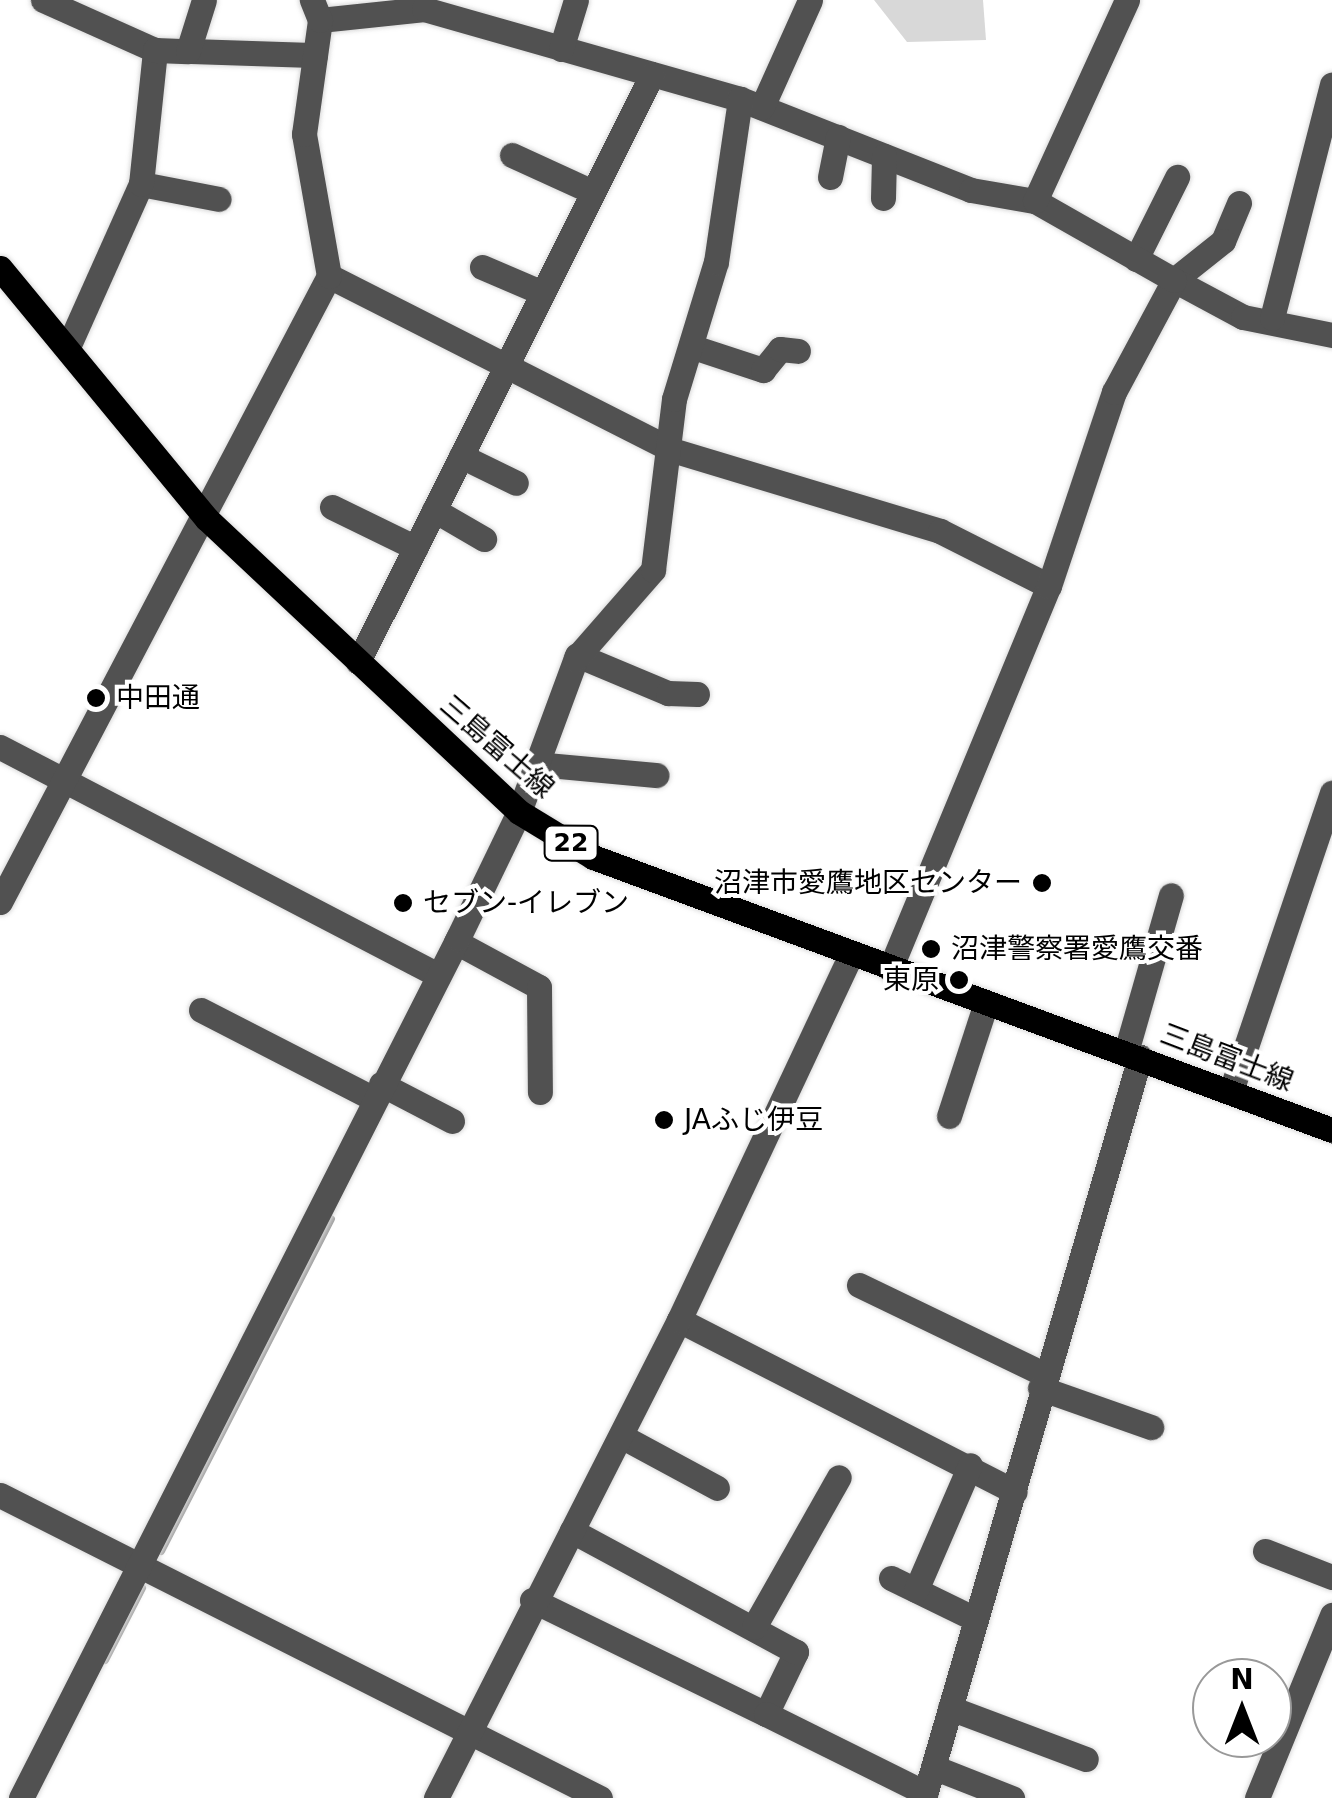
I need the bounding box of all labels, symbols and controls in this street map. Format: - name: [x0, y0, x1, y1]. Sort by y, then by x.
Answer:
- place label: 中田通: [116, 681, 200, 715]
- marker: 中田通: [85, 687, 107, 709]
- street label: 三島富士線: [433, 688, 561, 806]
- road number: 22: [544, 823, 598, 863]
- place label: 沼津市愛鷹地区センター: [714, 866, 1022, 900]
- marker: 沼津市愛鷹地区センター: [1031, 872, 1053, 894]
- place label: セブン-イレブン: [423, 886, 629, 920]
- marker: セブン-イレブン: [392, 892, 414, 914]
- place label: 沼津警察署愛鷹交番: [951, 932, 1203, 966]
- marker: 沼津警察署愛鷹交番: [920, 938, 942, 960]
- place label: 東原: [883, 963, 939, 997]
- marker: 東原: [948, 969, 970, 991]
- street label: 三島富士線: [1156, 1017, 1298, 1099]
- place label: JAふじ伊豆: [684, 1103, 823, 1137]
- marker: JAふじ伊豆: [653, 1109, 675, 1131]
- north arrow: [1192, 1658, 1292, 1758]
- text: N: [1230, 1663, 1254, 1696]

